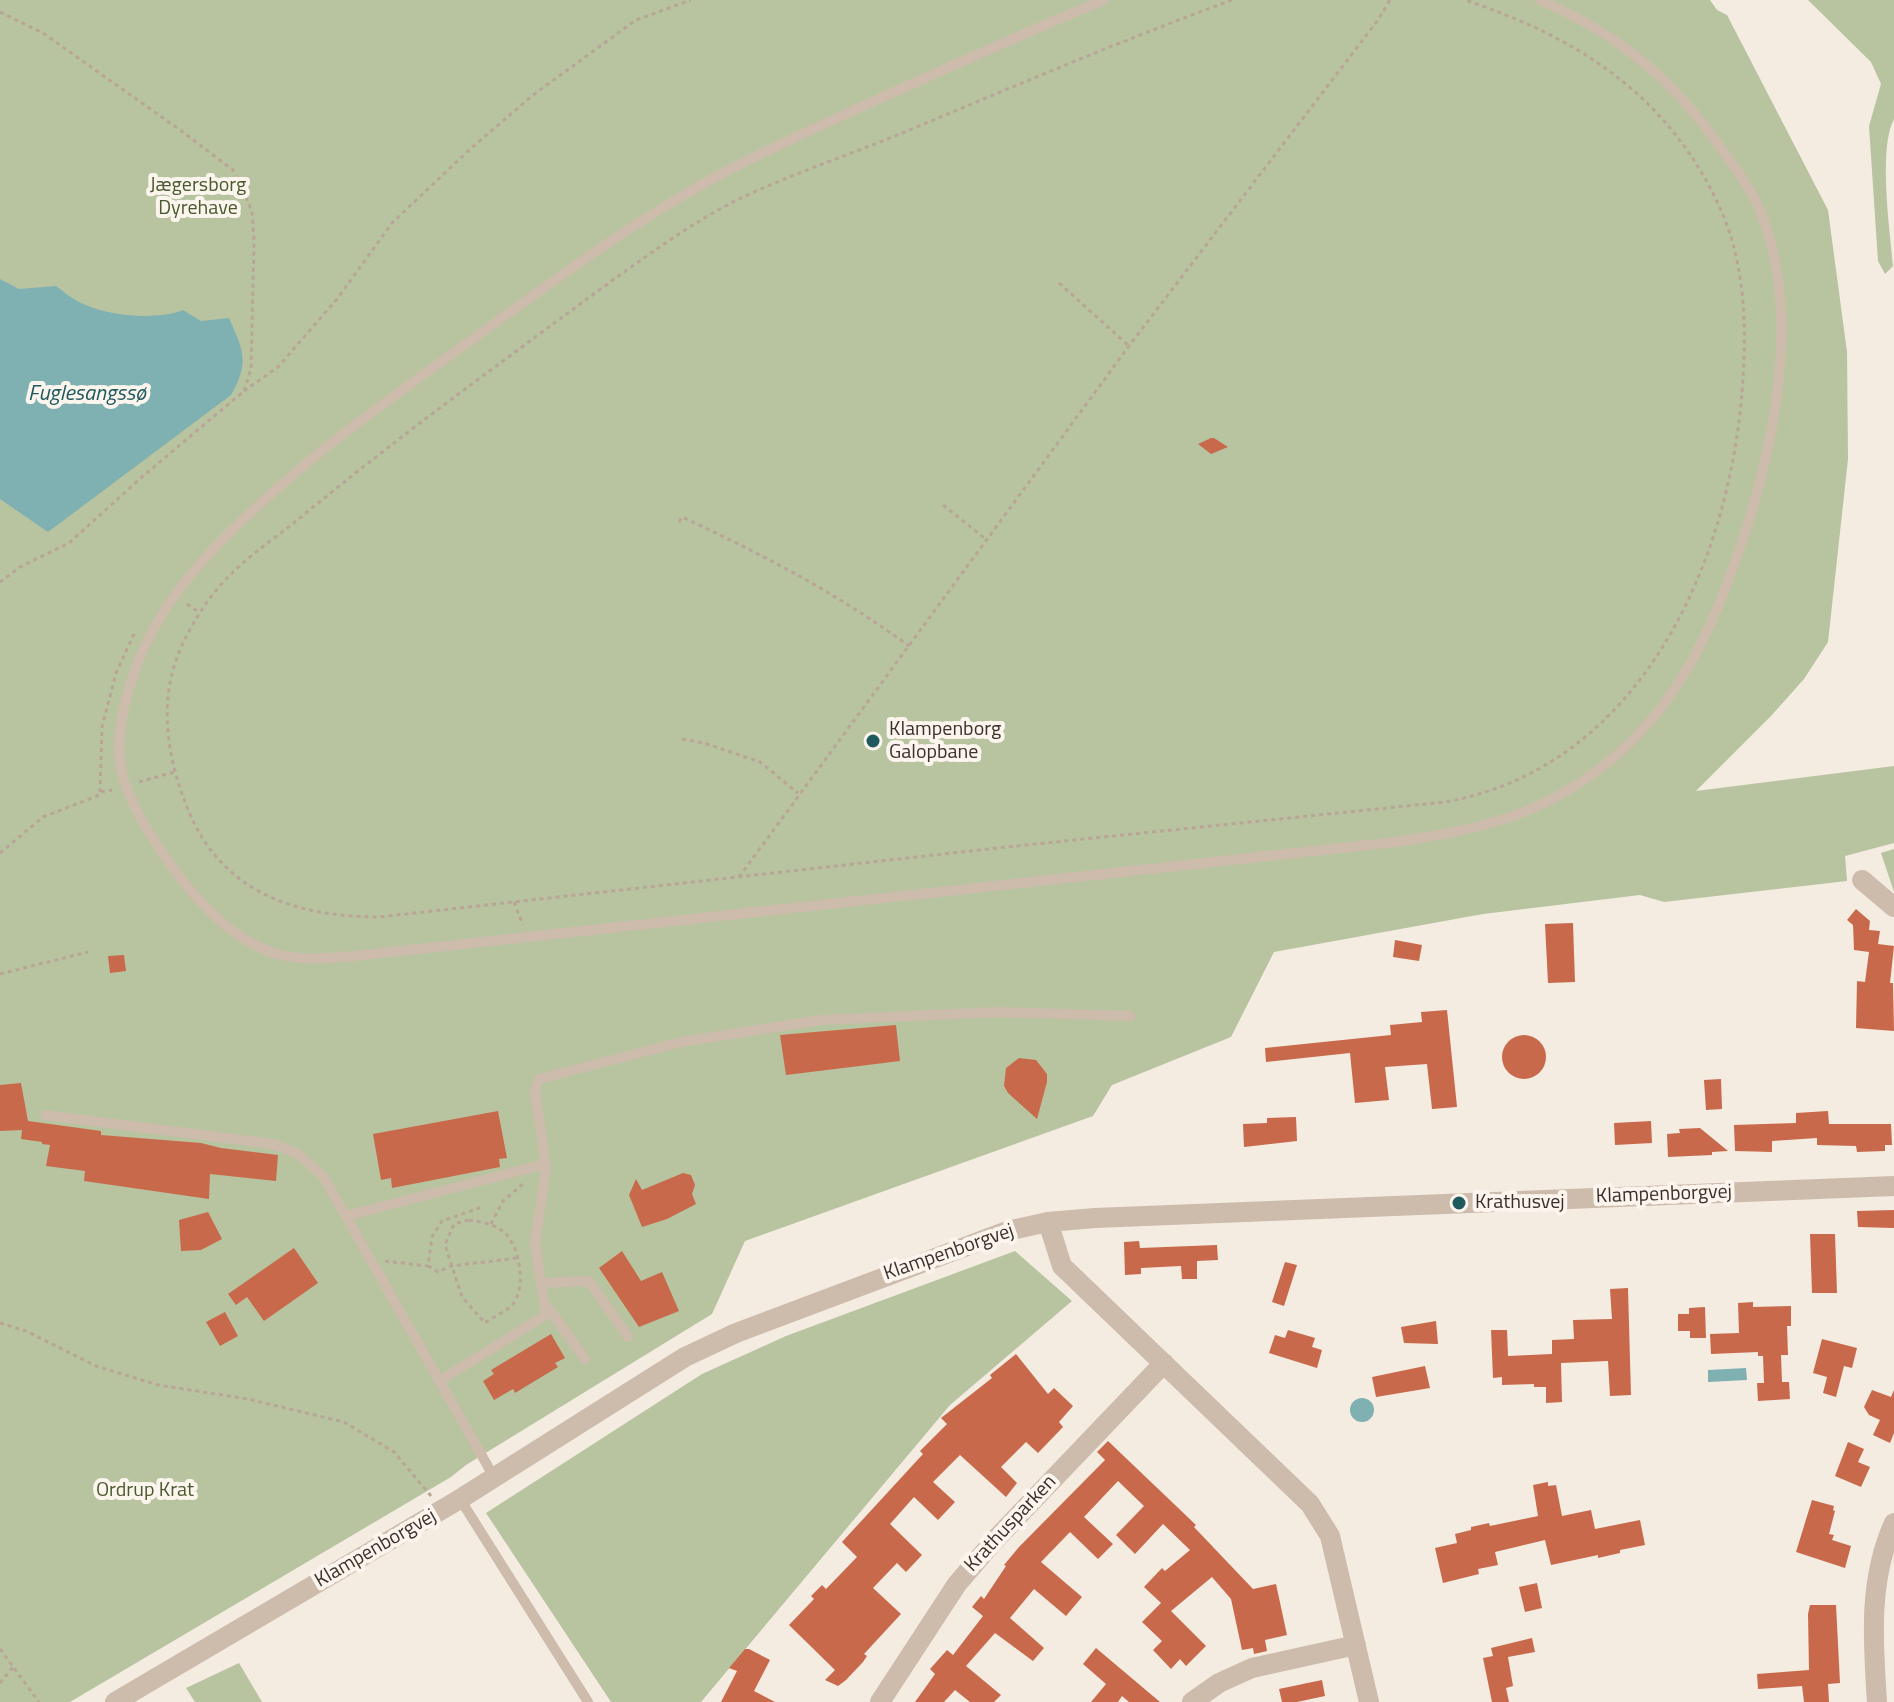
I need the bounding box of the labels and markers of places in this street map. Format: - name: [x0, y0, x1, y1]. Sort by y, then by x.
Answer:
- place label: Klampenborg Galopbane: [889, 718, 1001, 765]
- marker: Klampenborg Galopbane: [864, 732, 882, 750]
- place label: Krathusvej: [1475, 1191, 1565, 1215]
- marker: Krathusvej: [1450, 1194, 1468, 1212]

